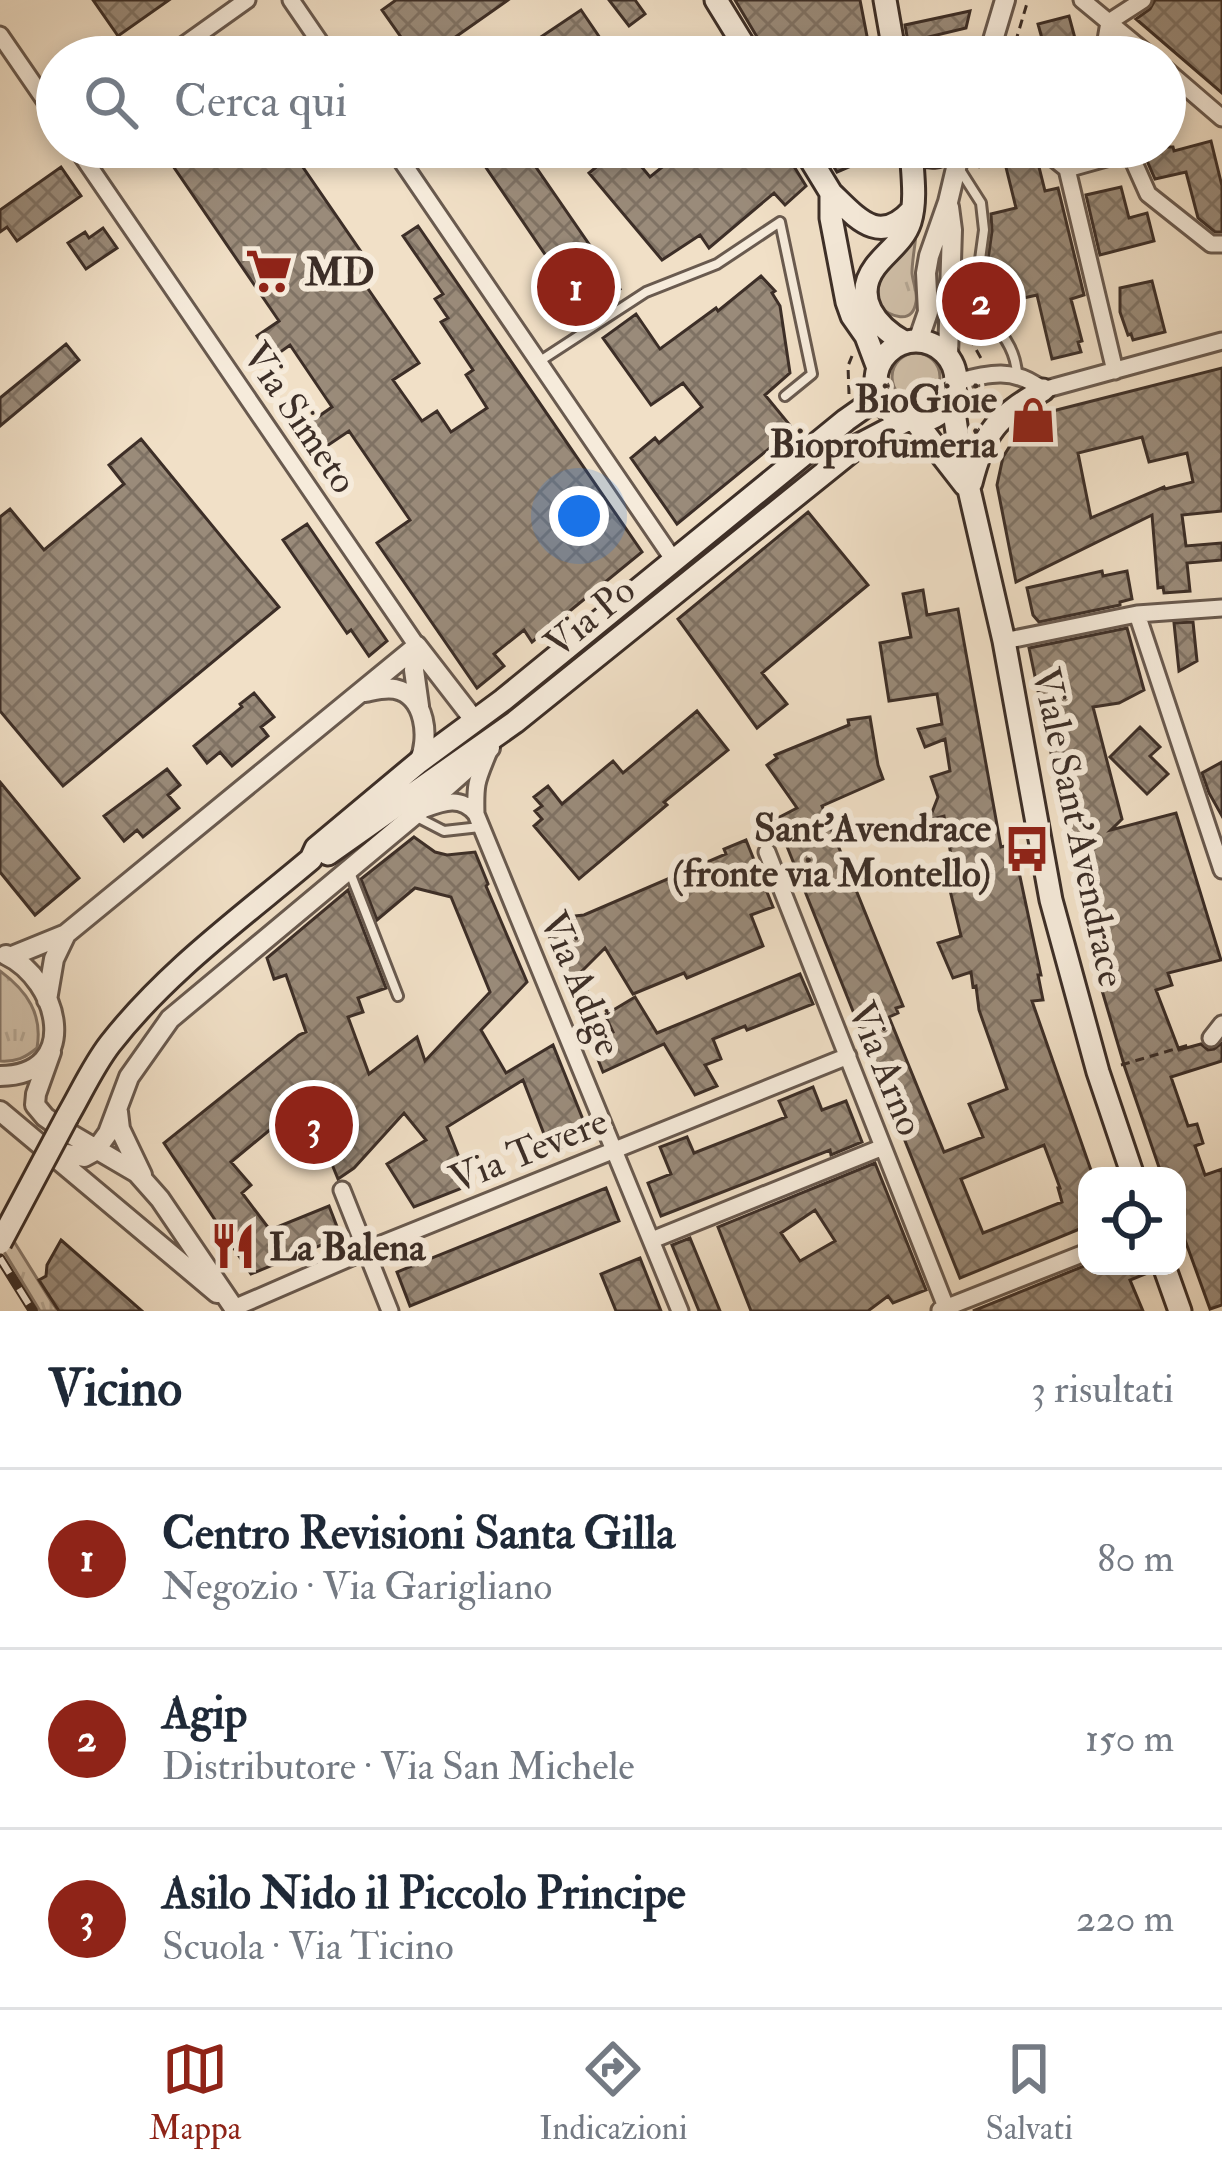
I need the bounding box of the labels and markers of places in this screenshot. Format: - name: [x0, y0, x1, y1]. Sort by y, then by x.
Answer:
- pin: 1: [537, 242, 615, 332]
- supermarket icon: MD: [244, 246, 294, 296]
- place label: MD: [304, 248, 375, 297]
- pin: 2: [942, 256, 1020, 346]
- place label: BioGioie Bioprofumeria: [770, 375, 998, 469]
- shop icon: BioGioie Bioprofumeria: [1008, 395, 1058, 445]
- place label: Sant'Avendrace (fronte via Montello): [672, 804, 992, 898]
- bus stop icon: Sant'Avendrace (fronte via Montello): [1002, 824, 1052, 874]
- pin: 3: [275, 1080, 353, 1170]
- restaurant icon: La Balena: [208, 1221, 258, 1271]
- place label: La Balena: [269, 1223, 426, 1272]

